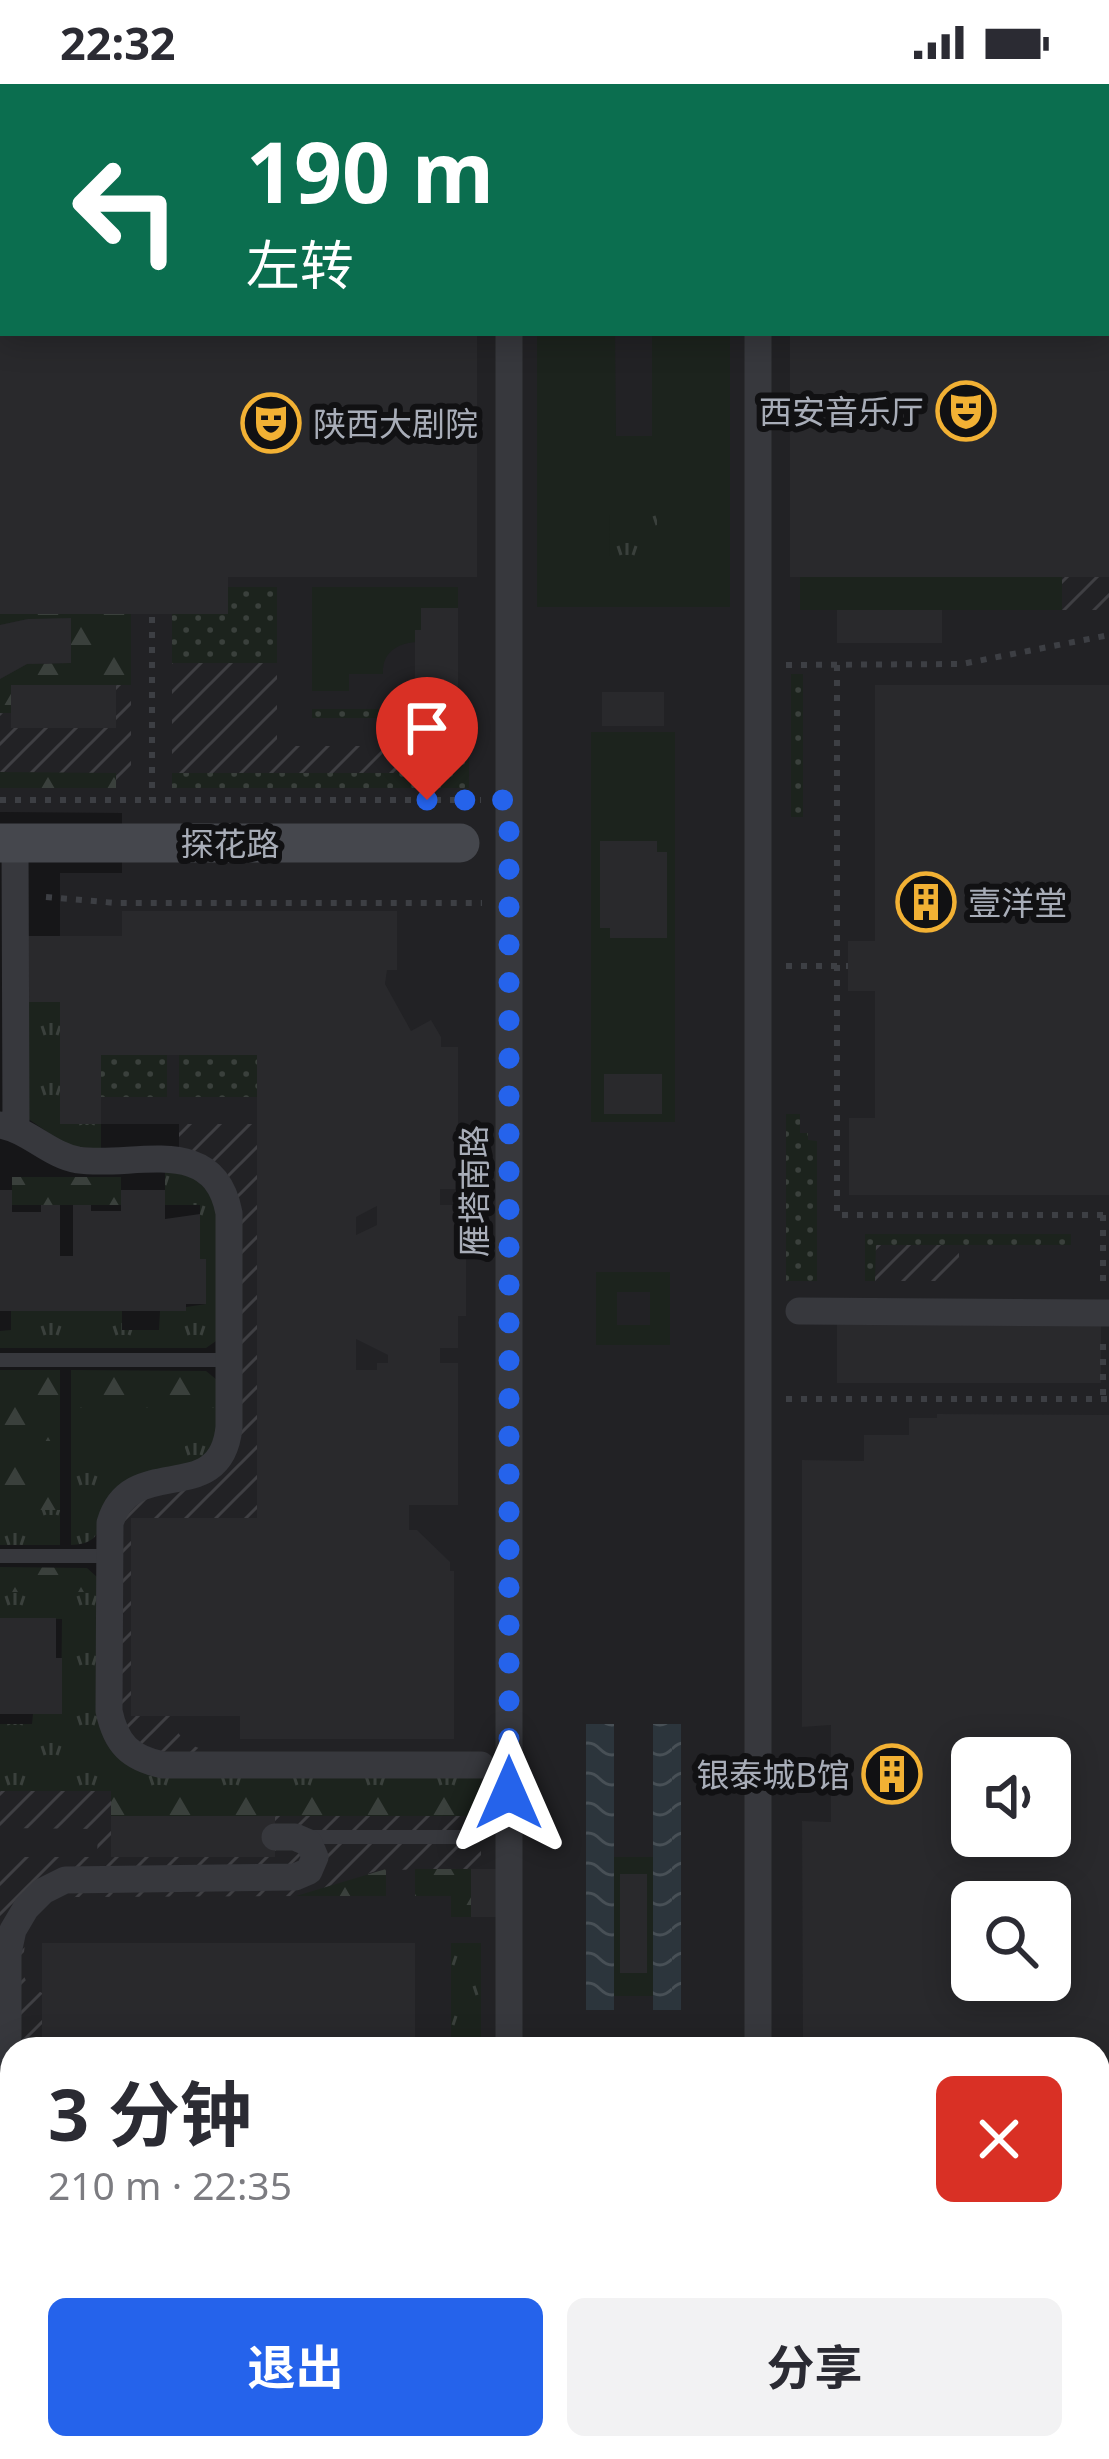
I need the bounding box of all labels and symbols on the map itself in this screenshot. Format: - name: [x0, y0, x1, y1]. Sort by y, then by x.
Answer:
- theatre icon: 西安音乐厅: [935, 380, 997, 442]
- place label: 西安音乐厅: [759, 389, 924, 434]
- theatre icon: 陕西大剧院: [240, 392, 302, 454]
- place label: 陕西大剧院: [313, 401, 478, 446]
- pin: [376, 677, 478, 800]
- street label: 探花路: [181, 821, 280, 866]
- building icon: 壹洋堂: [895, 871, 957, 933]
- place label: 壹洋堂: [968, 880, 1067, 925]
- street label: 雁塔南路: [451, 1125, 496, 1257]
- position arrow: [446, 1730, 572, 1856]
- building icon: 银泰城B馆: [861, 1743, 923, 1805]
- place label: 银泰城B馆: [697, 1752, 850, 1797]

